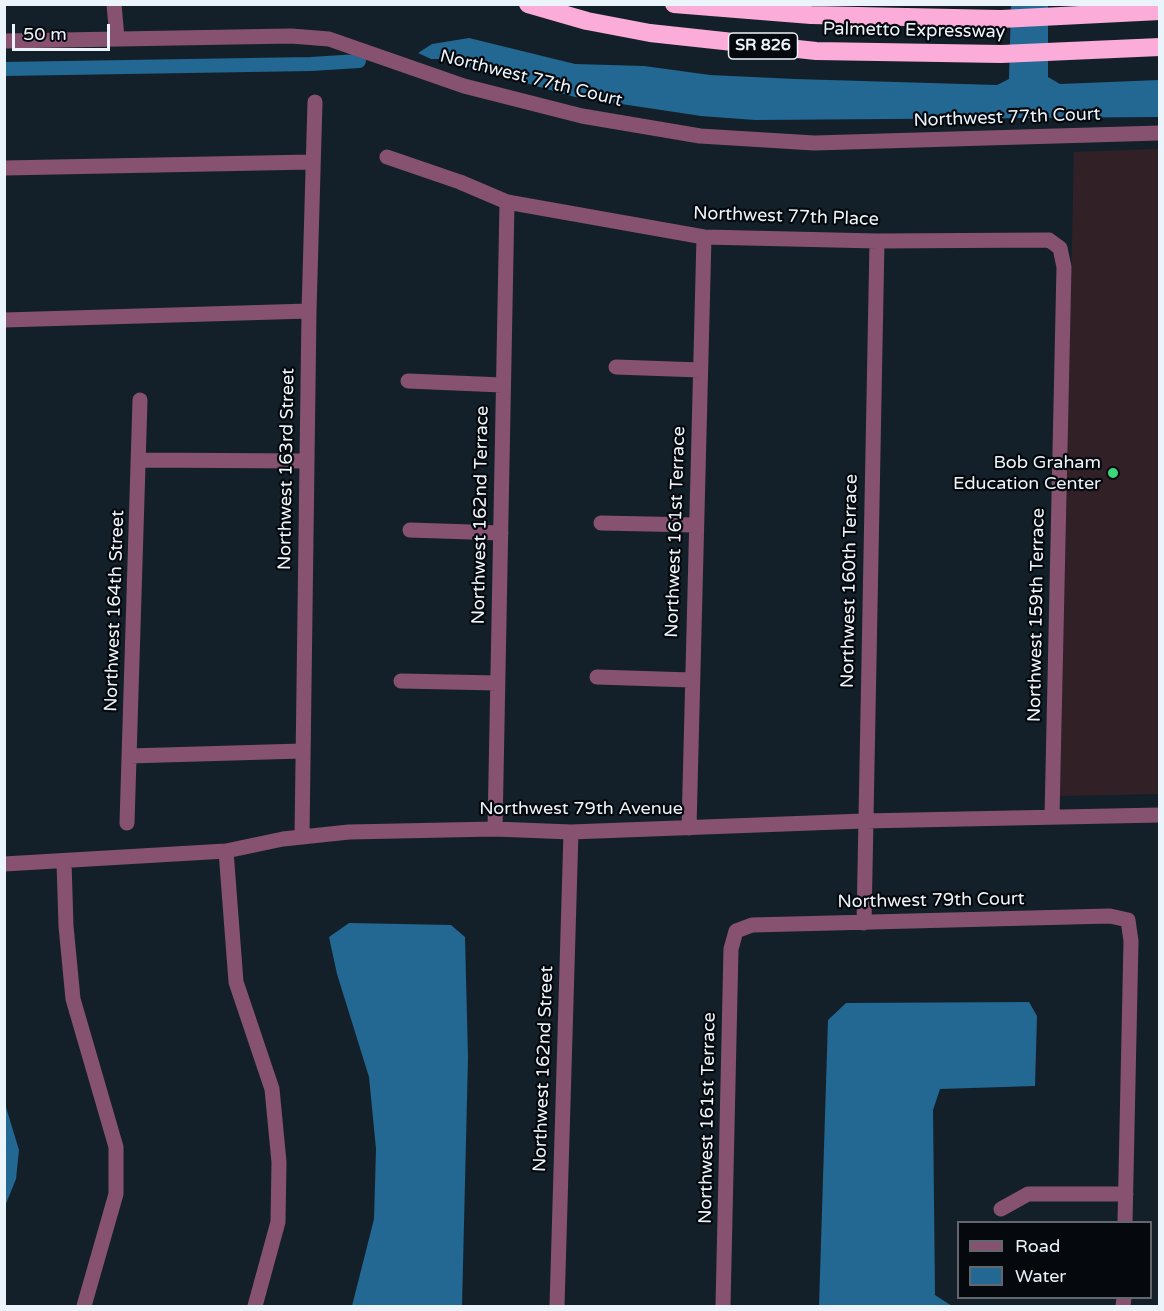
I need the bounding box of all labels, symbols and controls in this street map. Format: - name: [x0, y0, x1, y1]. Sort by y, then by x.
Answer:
- scale bar: [15, 12, 112, 50]
- street label: Palmetto Expressway: [823, 19, 1005, 43]
- text: 50 m: [23, 23, 67, 45]
- road number: SR 826: [728, 33, 798, 59]
- street label: Northwest 77th Court: [438, 46, 624, 112]
- street label: Northwest 77th Court: [913, 104, 1101, 132]
- street label: Northwest 77th Place: [693, 203, 879, 231]
- street label: Northwest 163rd Street: [274, 368, 300, 570]
- street label: Northwest 162nd Terrace: [468, 405, 494, 625]
- street label: Northwest 161st Terrace: [662, 426, 690, 638]
- place label: Bob Graham Education Center: [953, 452, 1101, 494]
- marker: Bob Graham Education Center: [1106, 466, 1120, 480]
- street label: Northwest 160th Terrace: [837, 474, 863, 688]
- street label: Northwest 159th Terrace: [1024, 508, 1050, 722]
- street label: Northwest 164th Street: [101, 510, 129, 712]
- street label: Northwest 79th Avenue: [479, 798, 683, 820]
- street label: Northwest 79th Court: [837, 889, 1025, 913]
- street label: Northwest 162nd Street: [530, 965, 558, 1173]
- street label: Northwest 161st Terrace: [695, 1012, 721, 1224]
- legend: [957, 1221, 1152, 1299]
- text: Road: [1015, 1235, 1060, 1257]
- text: Water: [1015, 1265, 1066, 1287]

